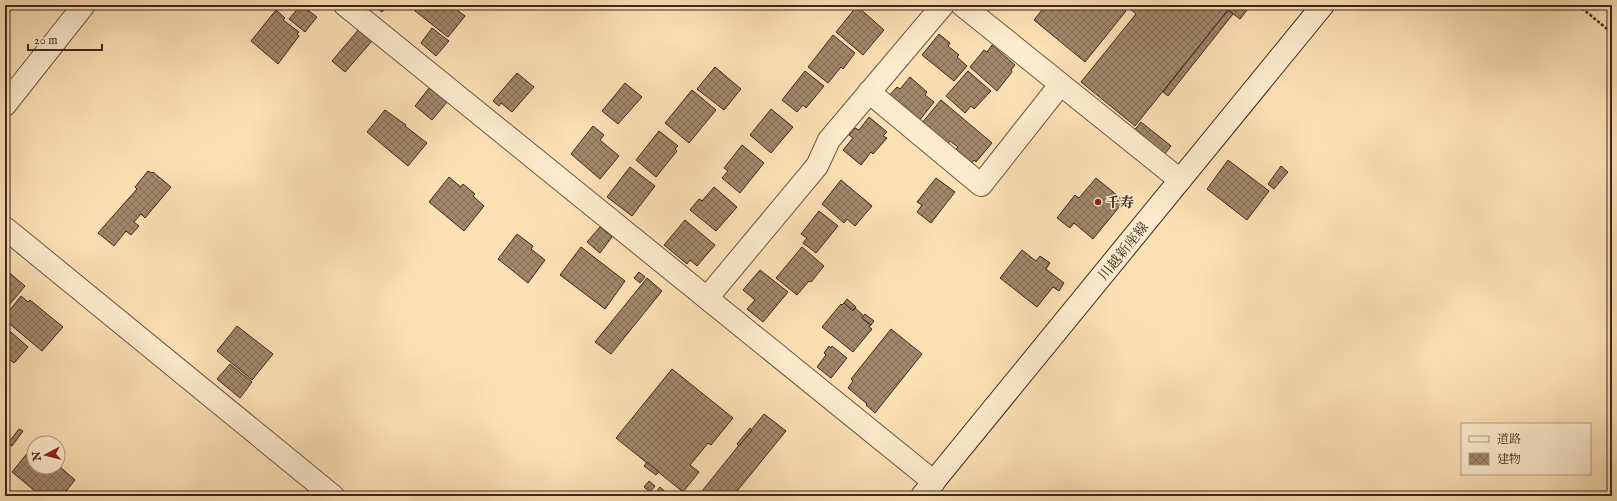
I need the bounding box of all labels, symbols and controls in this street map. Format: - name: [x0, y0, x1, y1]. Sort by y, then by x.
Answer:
- scale bar: [28, 26, 102, 52]
- text: 20 m: [34, 33, 57, 48]
- place label: 千寿: [1106, 194, 1134, 212]
- marker: 千寿: [1093, 197, 1103, 207]
- street label: 川越新座線: [1095, 219, 1153, 284]
- legend: [1461, 423, 1591, 475]
- text: 道路: [1497, 432, 1521, 447]
- north arrow: [26, 435, 66, 475]
- text: N: [29, 450, 45, 463]
- text: 建物: [1497, 452, 1521, 467]

